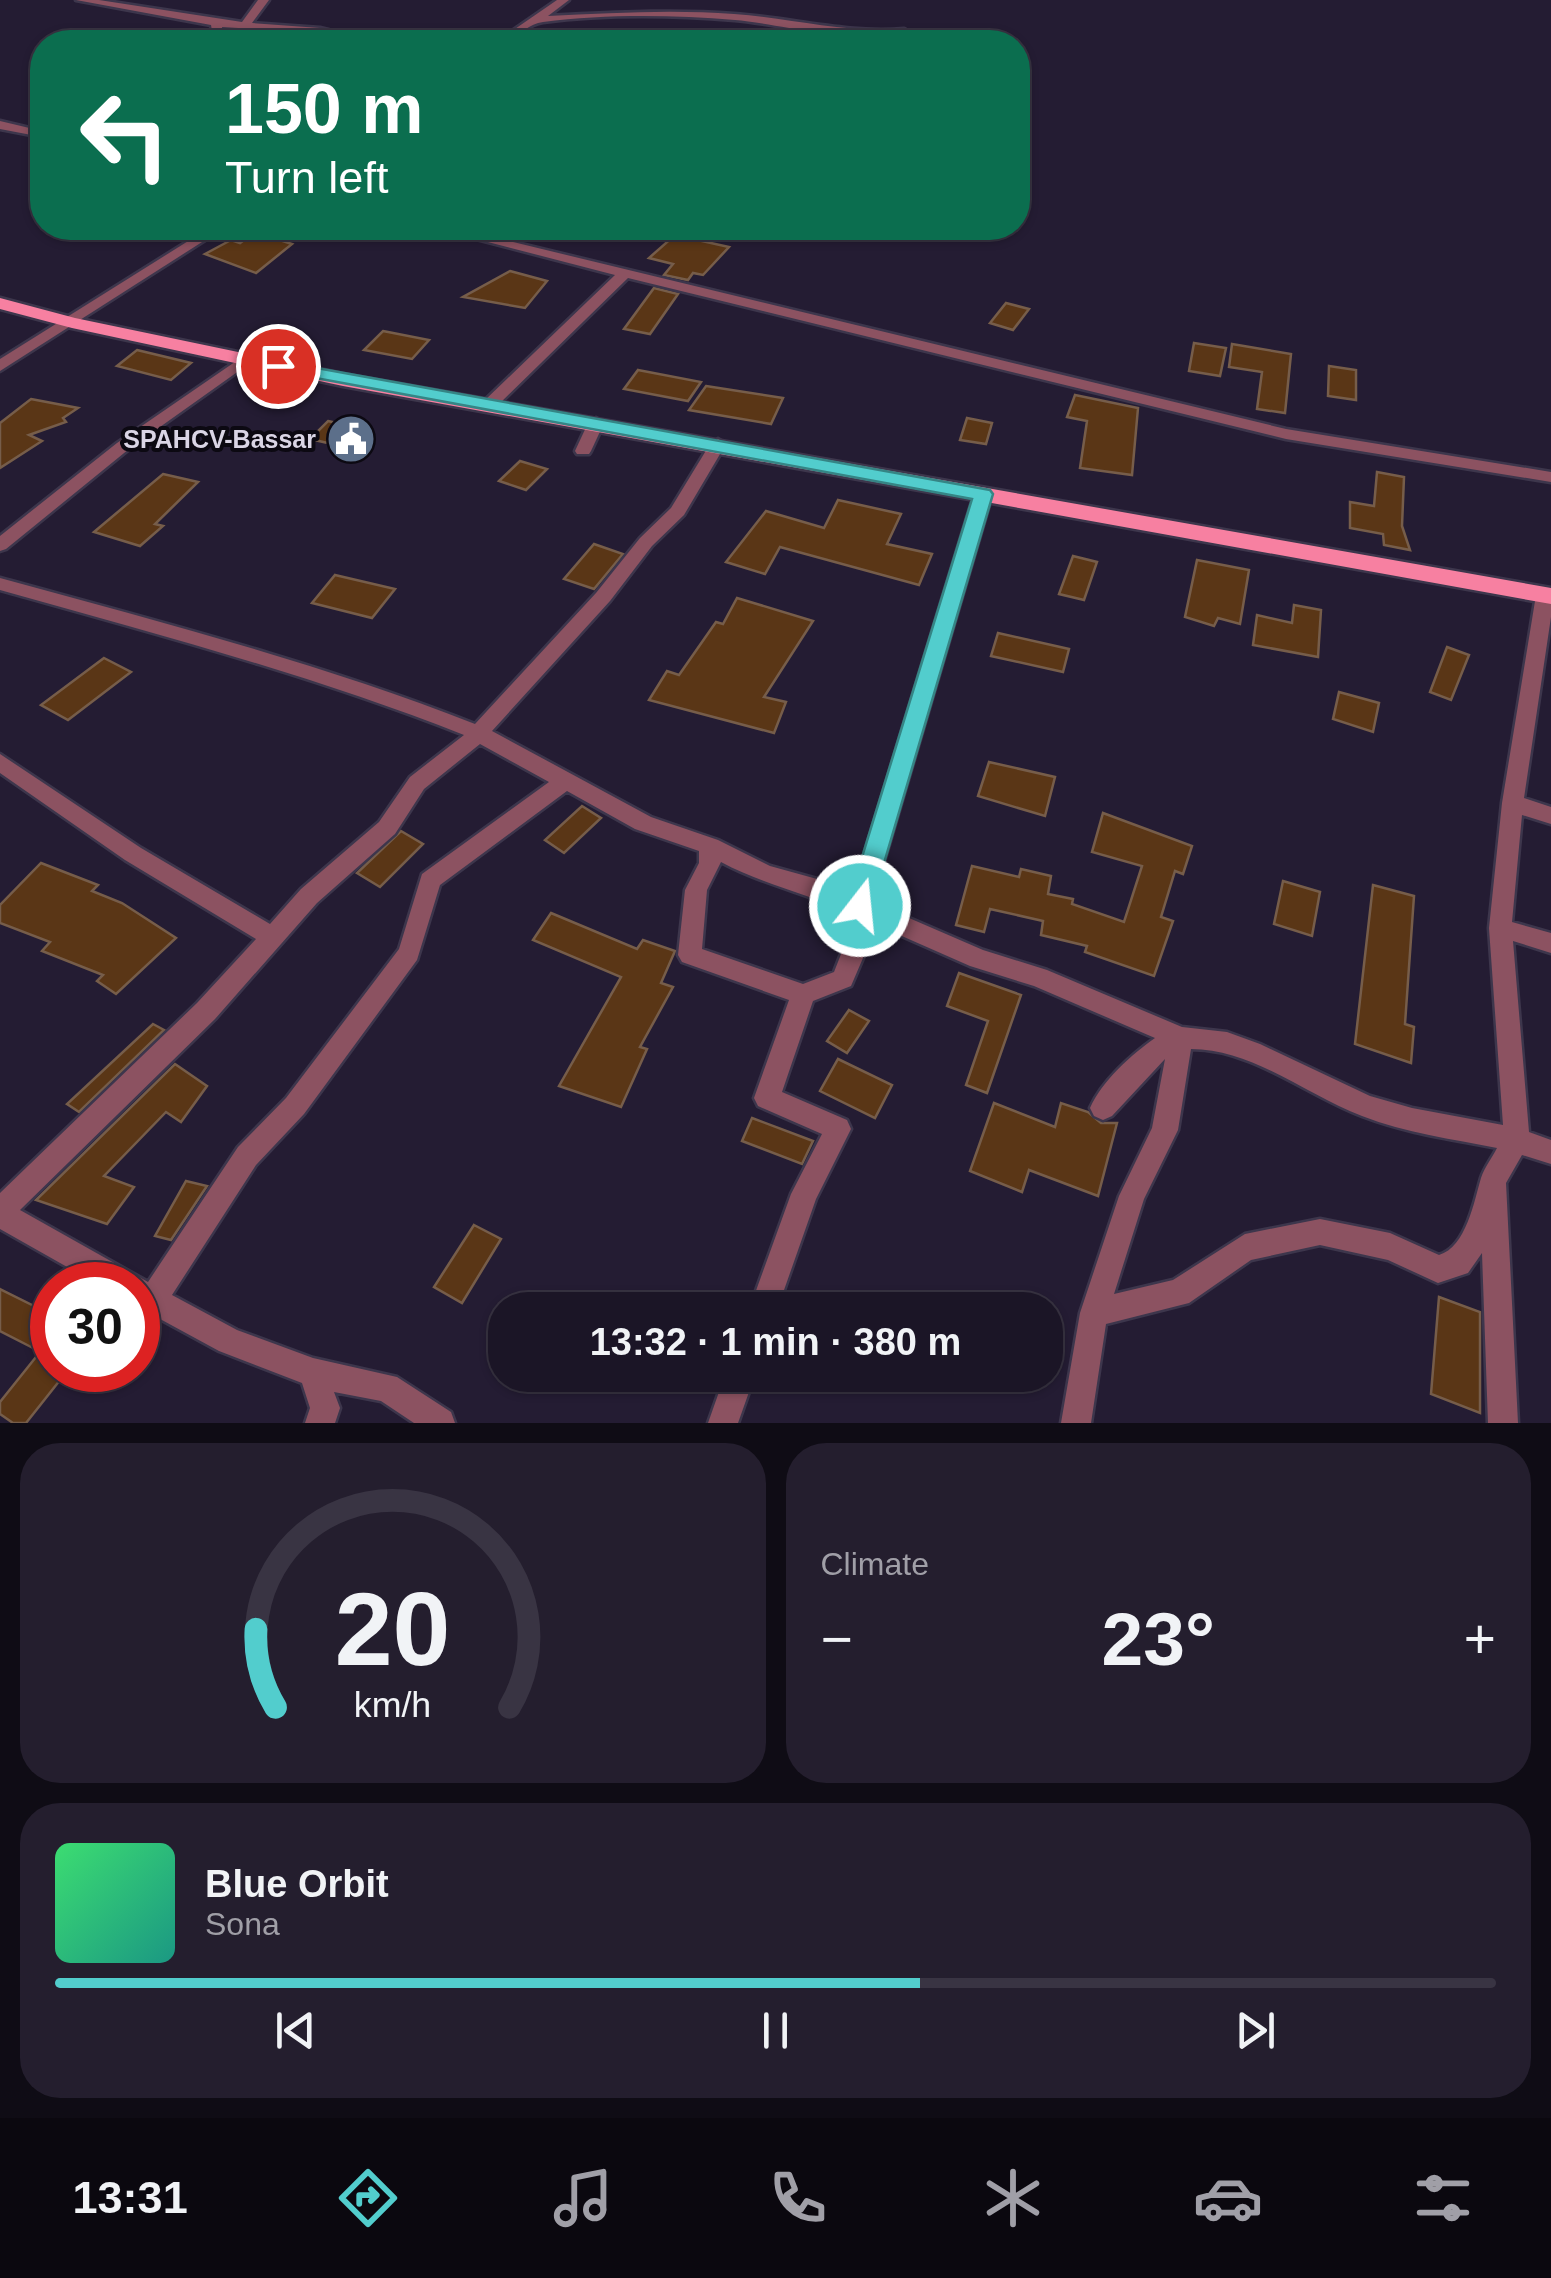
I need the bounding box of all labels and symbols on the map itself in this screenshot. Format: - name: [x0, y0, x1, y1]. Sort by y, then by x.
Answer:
- pin: [236, 324, 321, 409]
- public building icon: SPAHCV-Bassar: [325, 413, 377, 465]
- place label: SPAHCV-Bassar: [123, 425, 316, 453]
- position arrow: [808, 854, 912, 958]
- speed limit sign: 30: [30, 1262, 160, 1392]

